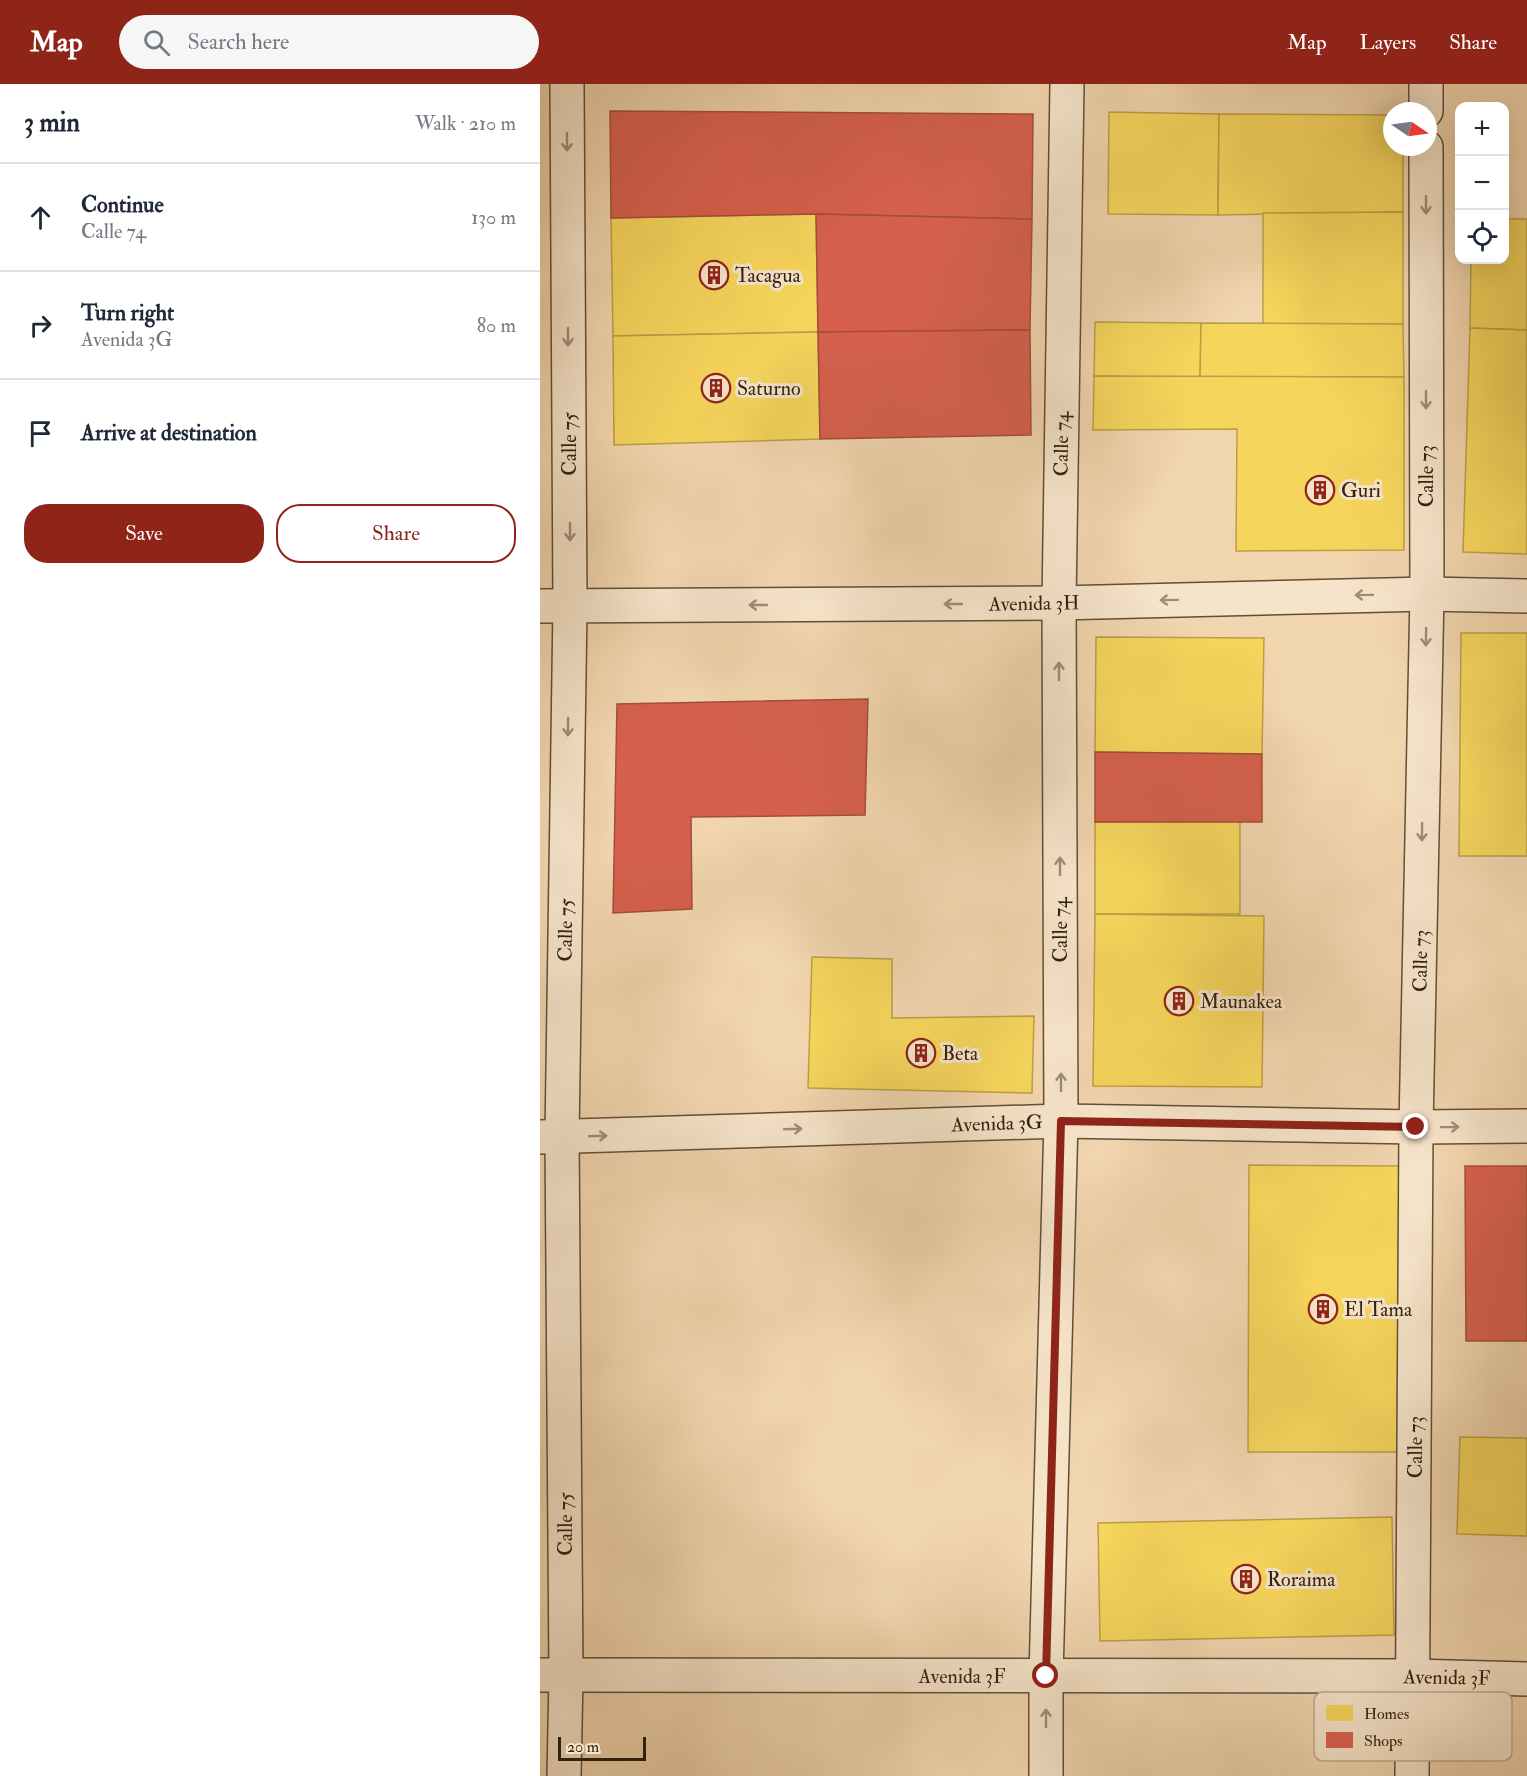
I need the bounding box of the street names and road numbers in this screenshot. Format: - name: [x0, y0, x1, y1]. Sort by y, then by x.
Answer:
- street label: Calle 74: [1048, 410, 1075, 477]
- street label: Calle 75: [557, 412, 582, 476]
- street label: Calle 73: [1414, 445, 1439, 507]
- street label: Avenida 3H: [987, 590, 1080, 617]
- street label: Calle 74: [1048, 896, 1073, 962]
- street label: Calle 75: [552, 898, 579, 962]
- street label: Calle 73: [1407, 930, 1434, 992]
- street label: Avenida 3G: [950, 1109, 1043, 1138]
- street label: Calle 73: [1403, 1416, 1428, 1478]
- street label: Calle 75: [553, 1492, 578, 1556]
- street label: Avenida 3F: [917, 1664, 1006, 1689]
- street label: Avenida 3F: [1402, 1664, 1491, 1691]

